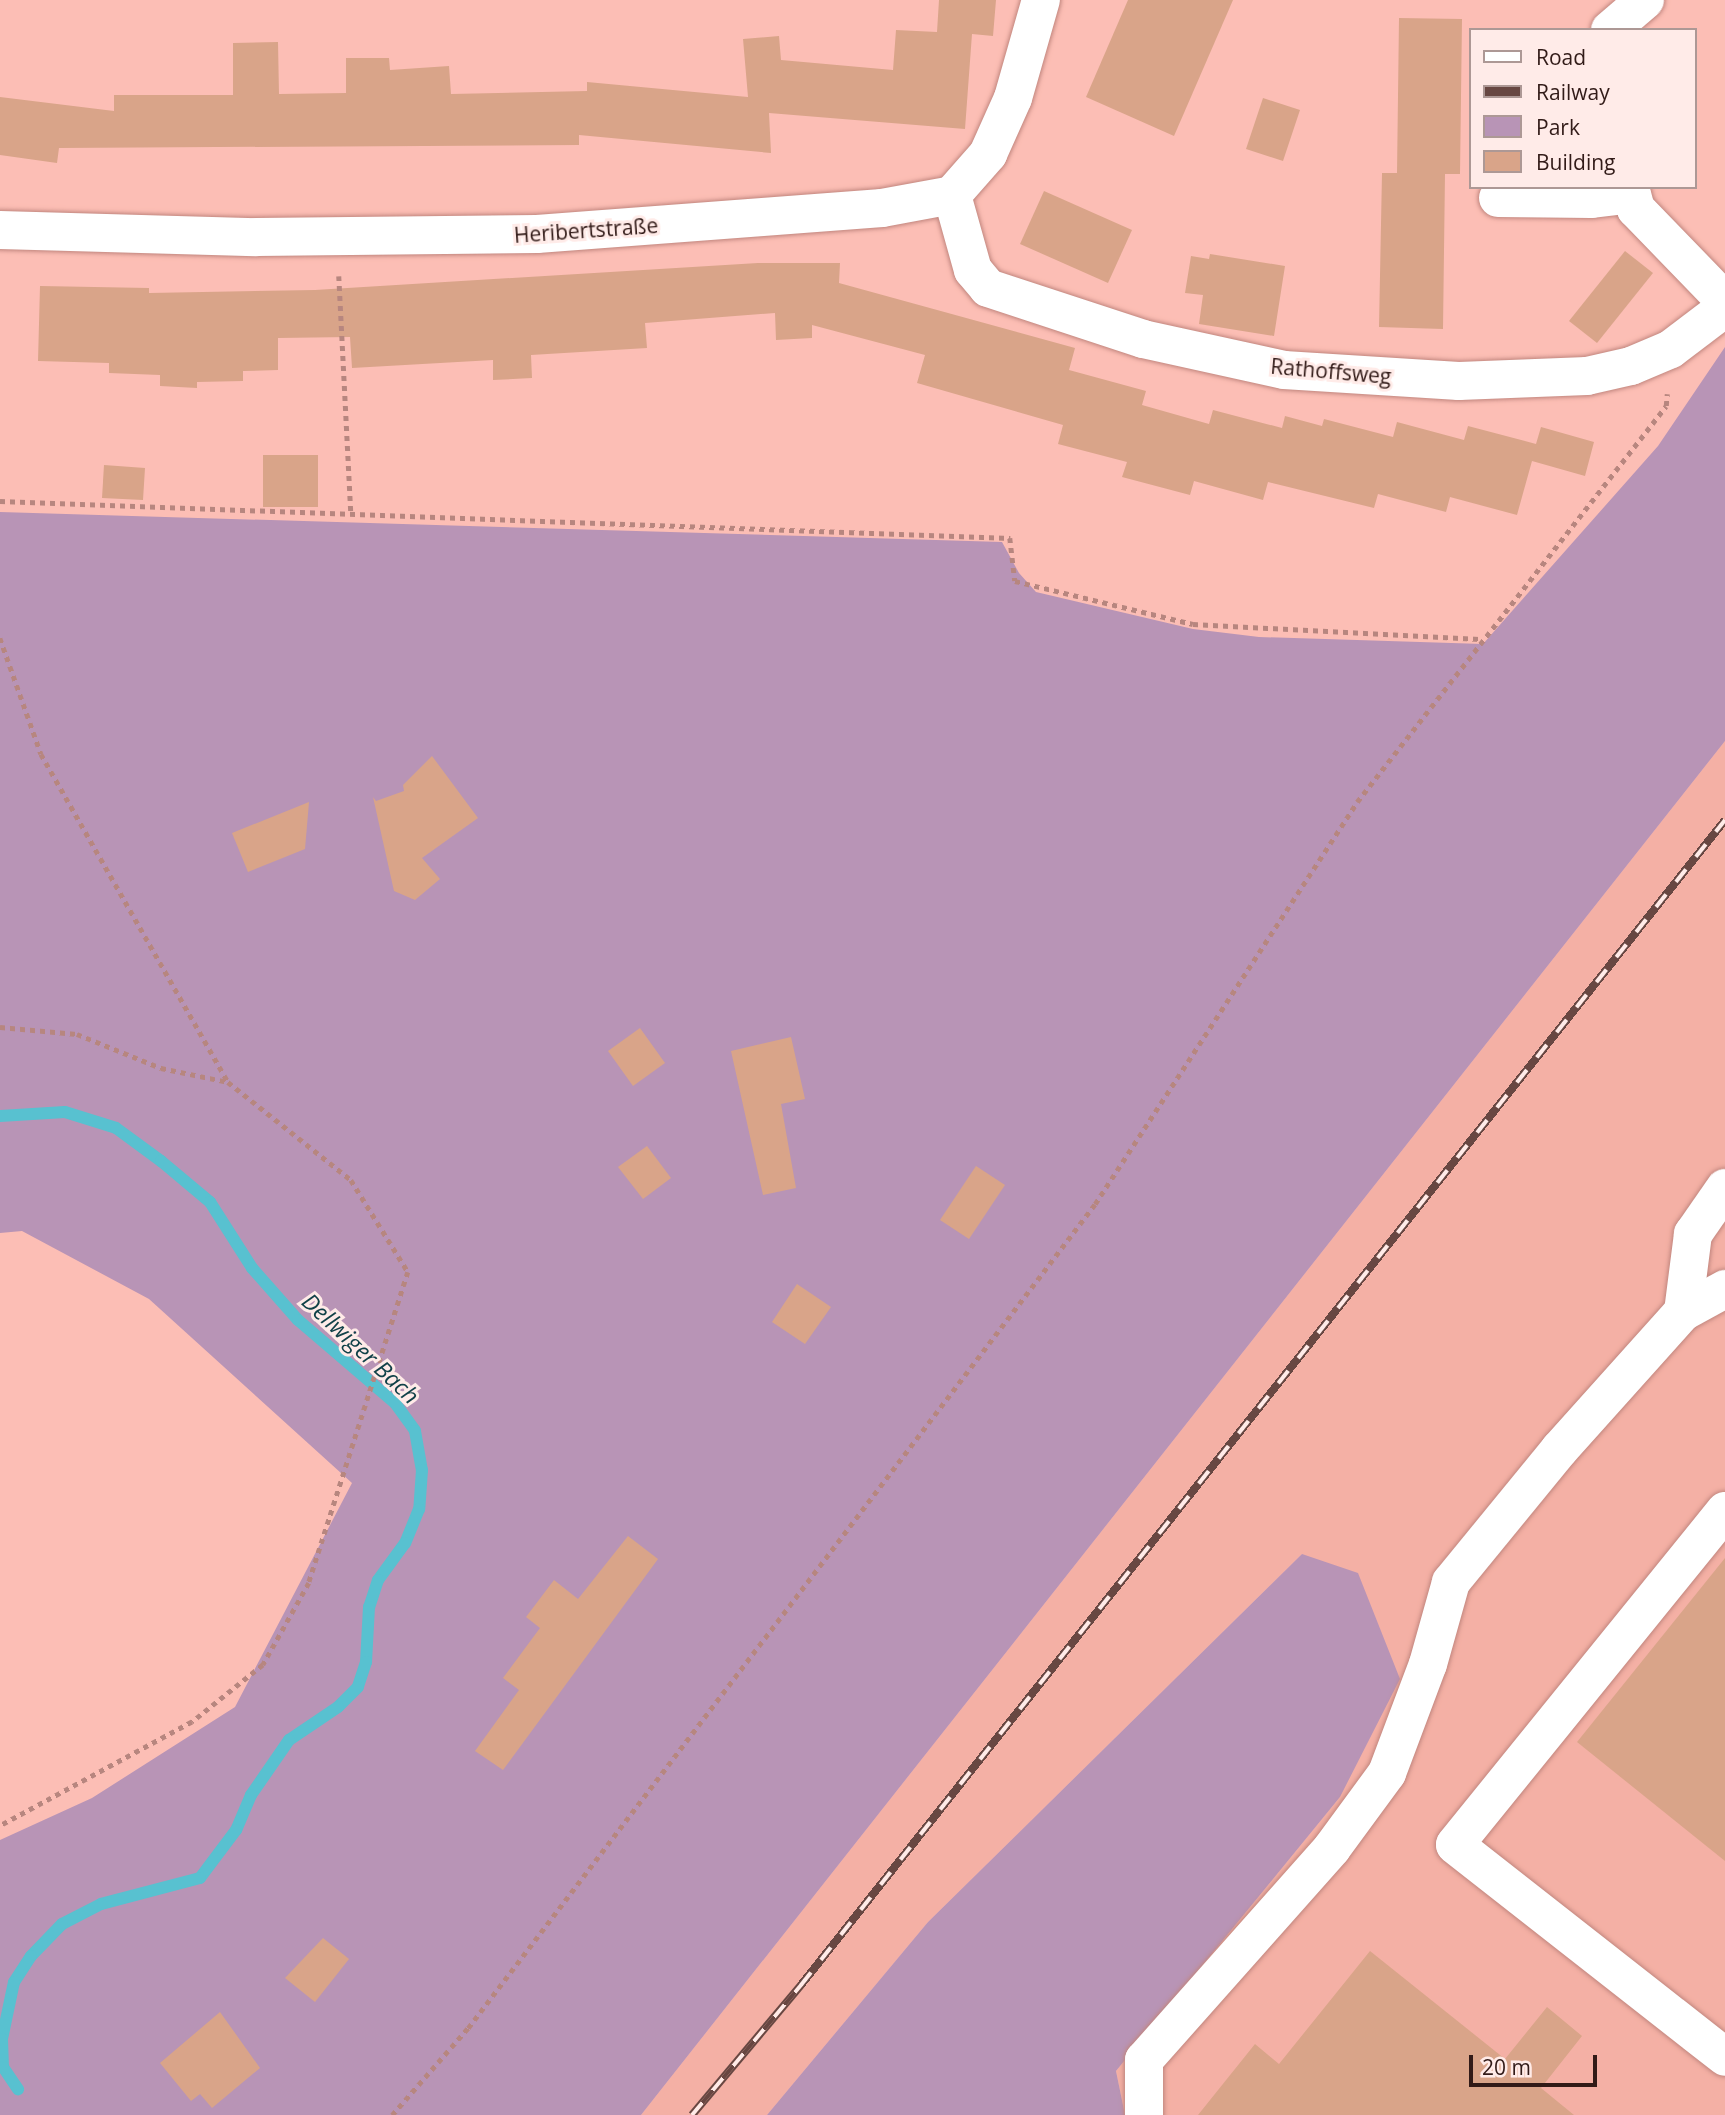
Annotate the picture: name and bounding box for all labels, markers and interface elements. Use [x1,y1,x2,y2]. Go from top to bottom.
legend [1470,28,1697,189]
text: Road [1536,43,1586,71]
text: Railway [1536,78,1610,106]
text: Park [1536,113,1580,141]
text: Building [1536,148,1615,176]
street label: Heribertstraße [513,212,659,248]
street label: Rathoffsweg [1270,353,1392,389]
water label: Dellwiger Bach [297,1287,425,1409]
scale bar [1473,2042,1601,2086]
text: 20 m [1482,2053,1531,2081]

